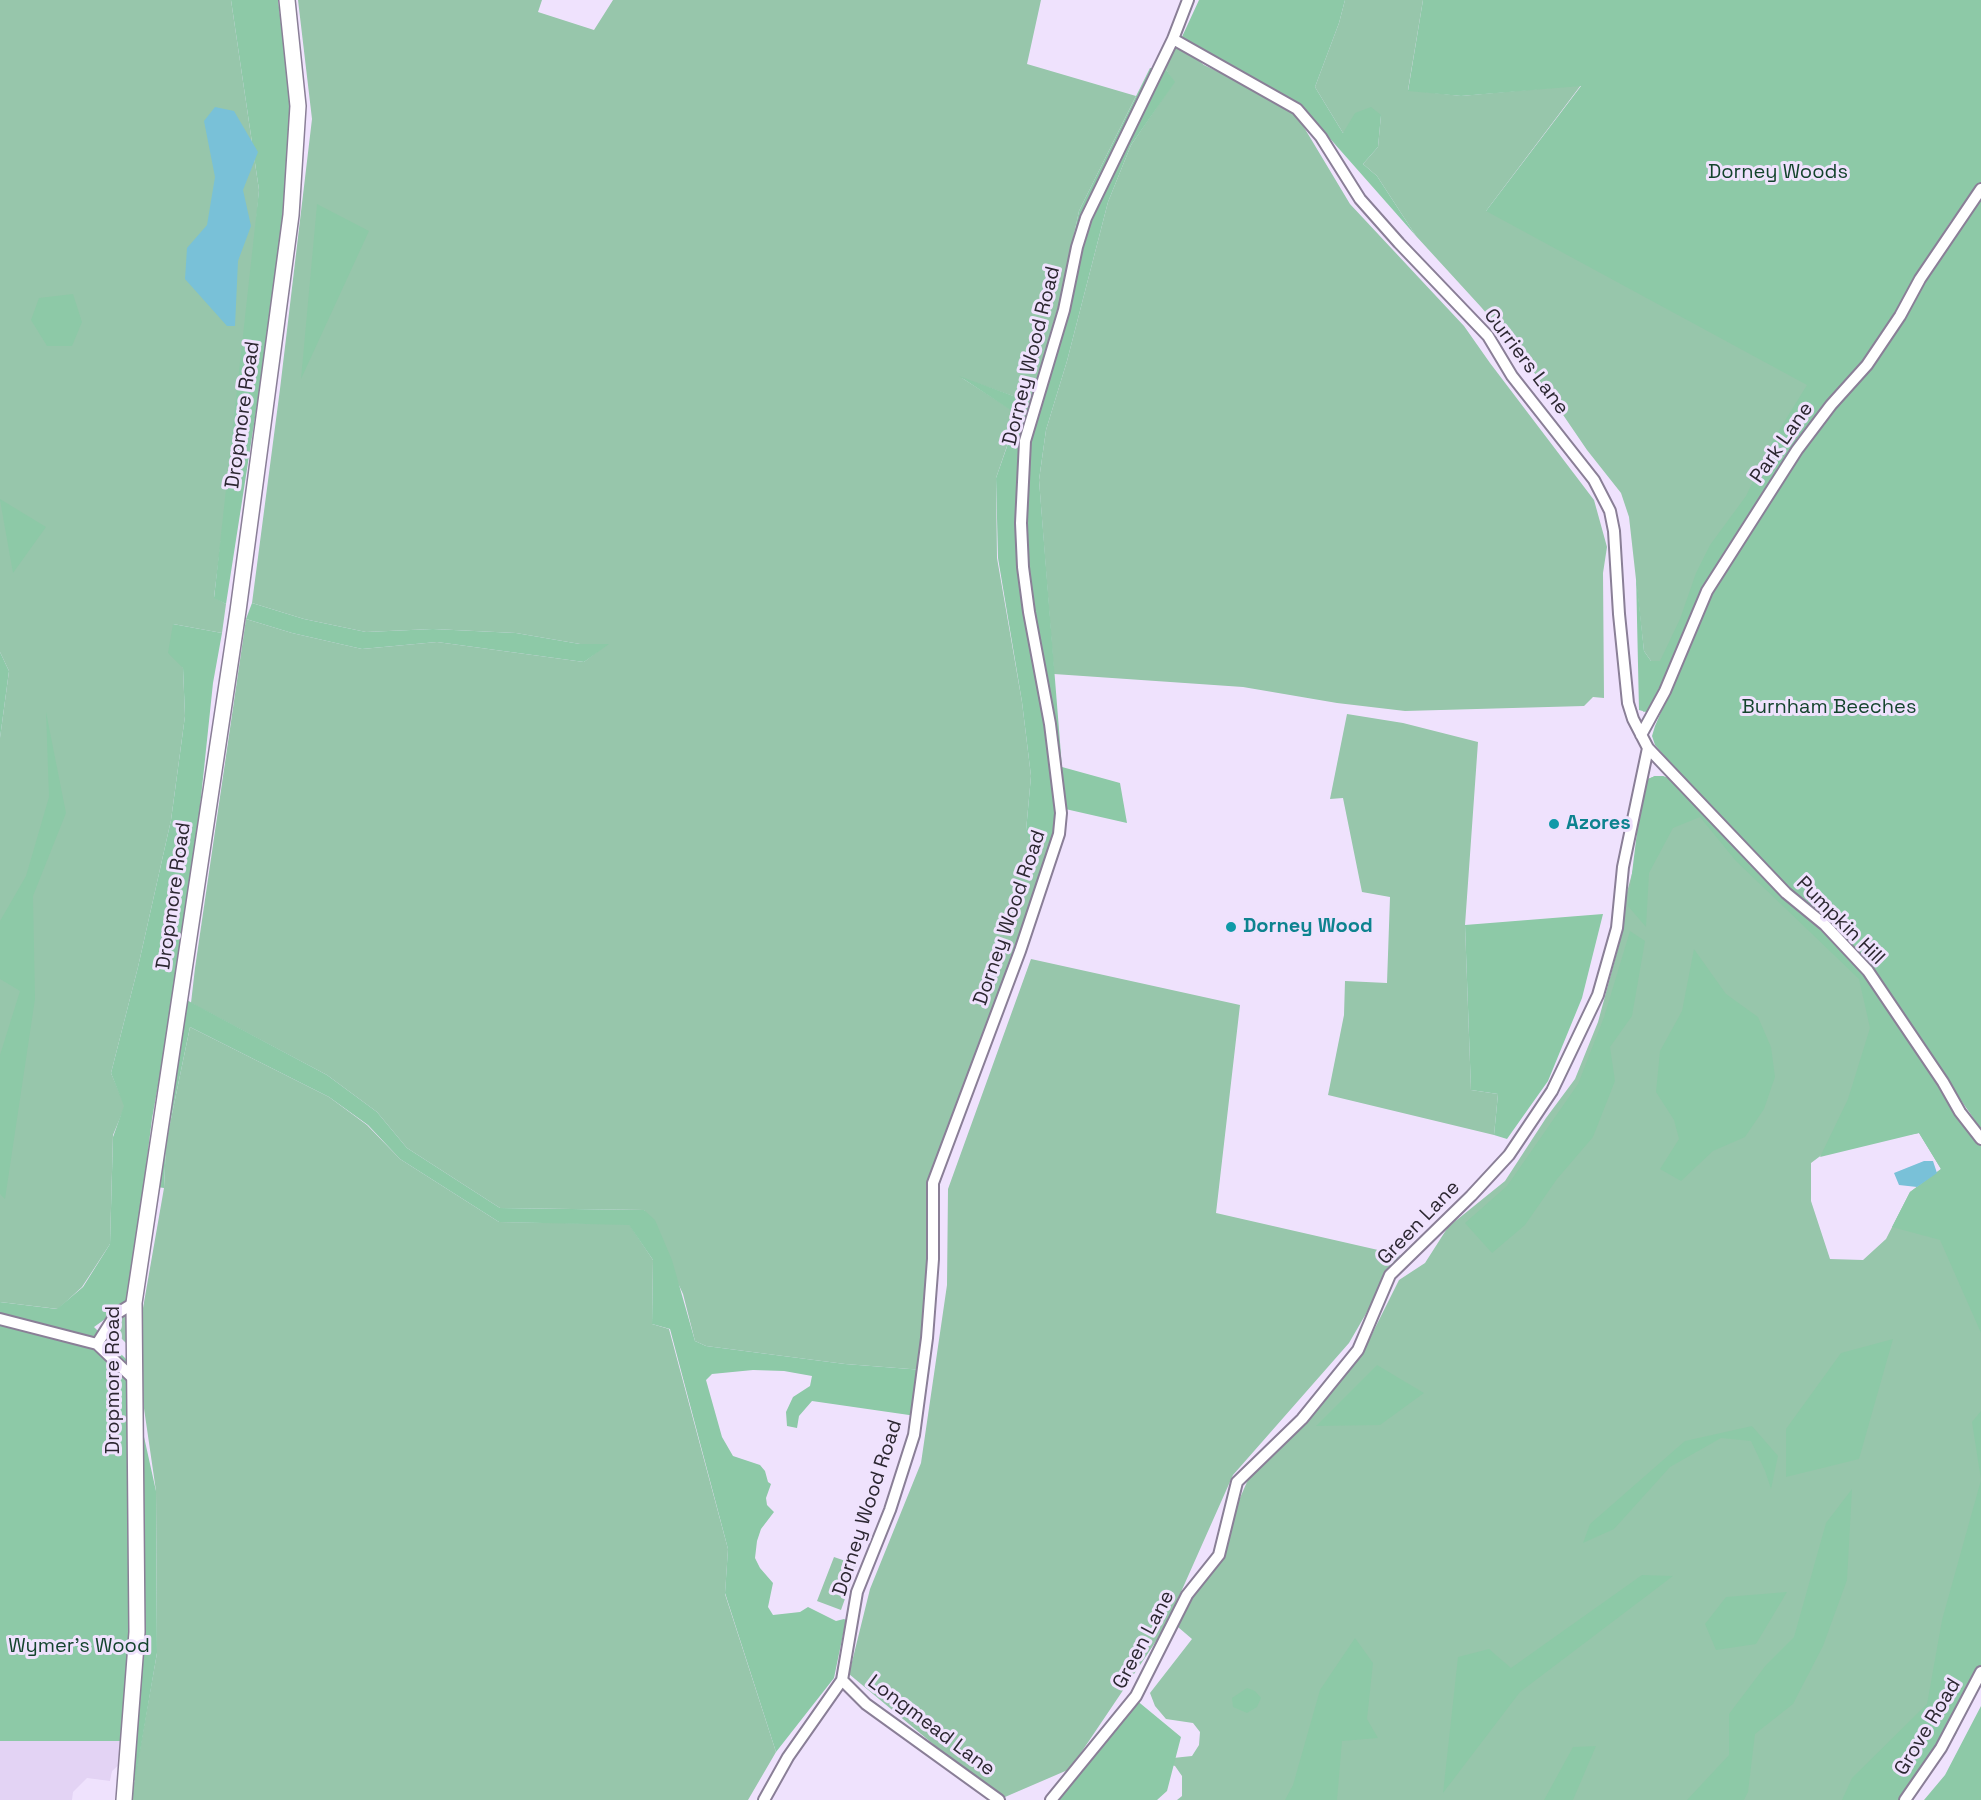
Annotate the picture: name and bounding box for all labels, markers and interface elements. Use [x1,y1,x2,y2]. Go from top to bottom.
park label: Dorney Woods [1708,161,1848,185]
street label: Dorney Wood Road [998,264,1066,448]
street label: Curriers Lane [1478,304,1574,420]
street label: Dropmore Road [221,340,265,490]
street label: Park Lane [1745,398,1819,488]
park label: Burnham Beeches [1742,696,1916,720]
place label: Azores [1566,812,1631,836]
marker: Azores [1547,817,1561,831]
street label: Dropmore Road [152,821,196,971]
street label: Dorney Wood Road [969,827,1051,1009]
street label: Pumpkin Hill [1791,872,1889,970]
place label: Dorney Wood [1243,915,1373,939]
marker: Dorney Wood [1224,920,1238,934]
street label: Green Lane [1373,1176,1465,1270]
street label: Dropmore Road [102,1306,126,1454]
street label: Dorney Wood Road [828,1417,908,1599]
street label: Green Lane [1108,1587,1180,1693]
park label: Wymer's Wood [8,1635,150,1659]
street label: Longmead Lane [863,1670,999,1782]
street label: Grove Road [1890,1674,1966,1780]

